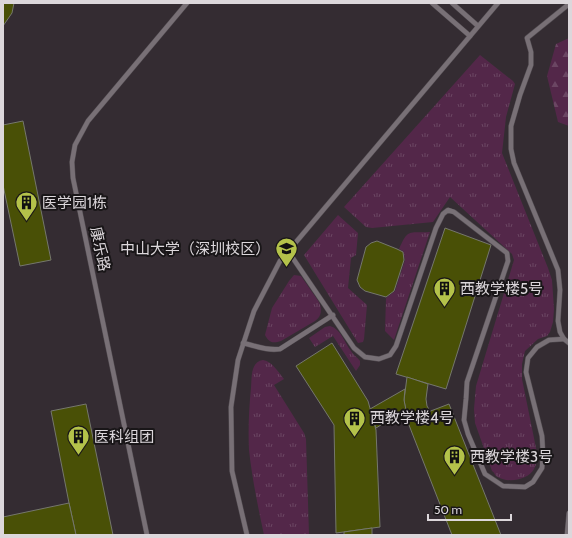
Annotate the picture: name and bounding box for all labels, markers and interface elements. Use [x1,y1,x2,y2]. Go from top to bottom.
building icon: 医学园1栋 [14,190,40,223]
place label: 医学园1栋 [42,194,107,212]
street label: 康乐路 [87,225,113,273]
school or university icon: 中山大学（深圳校区） [273,236,299,269]
place label: 中山大学（深圳校区） [120,240,270,258]
building icon: 西教学楼5号 [431,276,457,309]
place label: 西教学楼5号 [460,280,543,298]
building icon: 西教学楼4号 [342,405,368,438]
place label: 西教学楼4号 [370,409,454,427]
building icon: 医科组团 [66,424,92,457]
place label: 医科组团 [94,428,154,446]
building icon: 西教学楼3号 [441,444,467,477]
place label: 西教学楼3号 [470,448,553,466]
scale bar [428,496,511,522]
text: 50 m [434,502,462,517]

